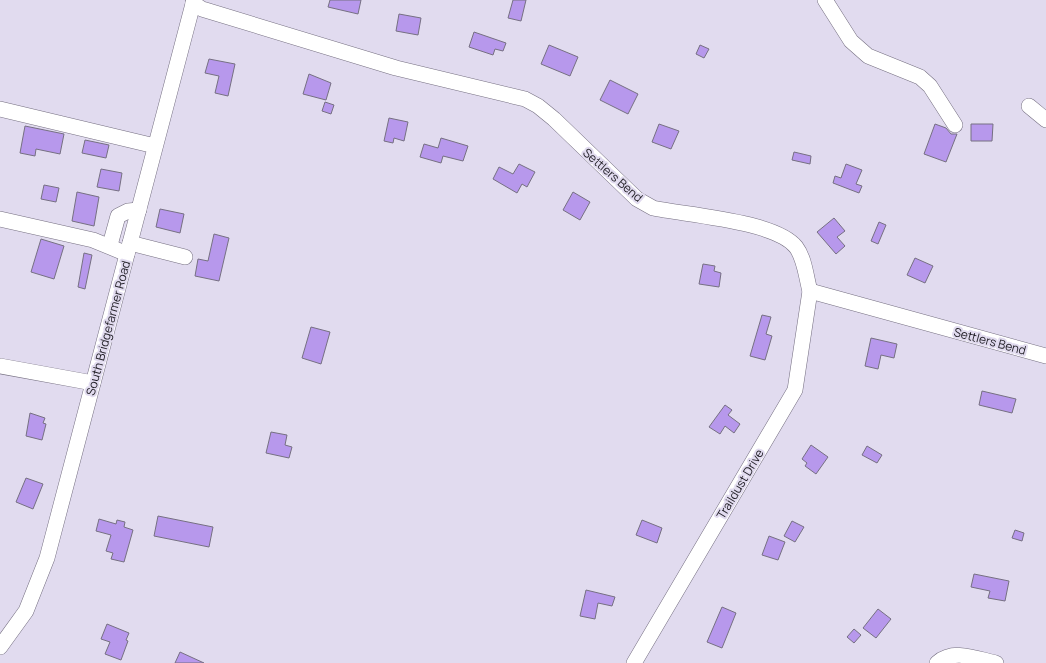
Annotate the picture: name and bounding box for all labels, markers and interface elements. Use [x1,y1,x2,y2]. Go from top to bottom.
street label: Settlers Bend [579,144,647,206]
street label: South Bridgefarmer Road [82,259,134,397]
street label: Settlers Bend [952,323,1028,359]
street label: Traildust Drive [712,446,768,522]

